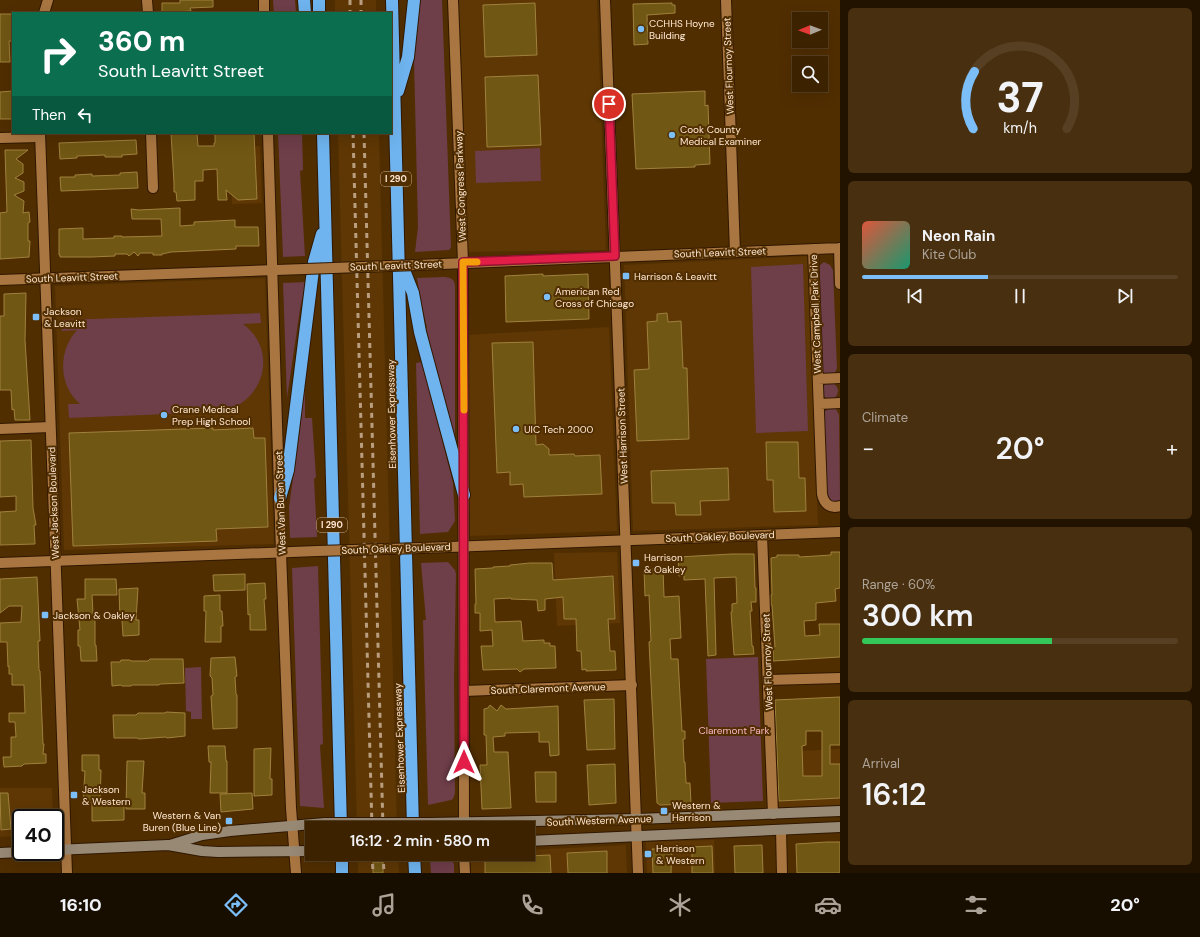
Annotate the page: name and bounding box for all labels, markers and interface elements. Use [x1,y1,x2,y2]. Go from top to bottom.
north arrow [792,12,828,48]
map controls [792,12,828,92]
place label: CCHHS Hoyne Building [649,17,715,42]
street label: West Flournoy Street [720,17,737,115]
text: 360 m [98,23,185,60]
marker: CCHHS Hoyne Building [636,24,646,34]
icon: right [32,28,84,80]
button: search [792,56,828,92]
text: South Leavitt Street [98,59,264,83]
text: 37 [996,70,1044,124]
pin [592,87,626,121]
icon: arrive [598,93,620,115]
icon: left [74,104,96,126]
text: Then [32,105,66,125]
text: km/h [1003,118,1037,136]
place label: Cook County Medical Examiner [680,123,762,148]
street label: West Congress Parkway [452,130,469,241]
marker: Cook County Medical Examiner [667,130,677,140]
road number: I 290 [381,172,411,186]
text: Neon Rain [922,226,995,246]
street label: South Leavitt Street [674,244,766,261]
text: Kite Club [922,246,976,263]
street label: West Campbell Park Drive [807,254,824,374]
street label: South Leavitt Street [350,257,442,274]
street label: South Leavitt Street [26,269,118,286]
place label: Harrison & Leavitt [634,270,717,283]
marker: Harrison & Leavitt [621,271,631,281]
place label: American Red Cross of Chicago [555,285,634,310]
icon: previous [904,285,926,307]
icon: pause [1009,285,1031,307]
icon: next [1114,285,1136,307]
marker: American Red Cross of Chicago [542,292,552,302]
place label: Jackson & Leavitt [44,305,86,330]
marker: Jackson & Leavitt [31,312,41,322]
street label: Eisenhower Expressway [384,359,399,469]
street label: West Harrison Street [614,388,631,484]
place label: Crane Medical Prep High School [172,403,250,428]
text: Climate [862,409,908,426]
marker: Crane Medical Prep High School [159,410,169,420]
place label: UIC Tech 2000 [524,423,594,436]
marker: UIC Tech 2000 [511,424,521,434]
text: 20° [996,429,1044,468]
text: − [862,434,874,463]
text: + [1166,434,1178,463]
street label: West Jackson Boulevard [45,447,62,559]
street label: West Van Buren Street [272,451,289,555]
road number: I 290 [317,518,347,532]
street label: South Oakley Boulevard [665,528,775,545]
street label: South Oakley Boulevard [341,540,451,557]
place label: Harrison & Oakley [644,551,686,576]
marker: Harrison & Oakley [631,558,641,568]
text: Range · 60% [862,576,935,593]
text: 300 km [862,596,974,635]
place label: Jackson & Oakley [53,609,135,622]
marker: Jackson & Oakley [40,610,50,620]
street label: West Flournoy Street [759,613,776,711]
street label: South Claremont Avenue [490,680,606,697]
street label: Eisenhower Expressway [391,683,408,793]
park label: Claremont Park [699,724,769,737]
position arrow [443,741,485,783]
text: Arrival [862,755,900,772]
text: 16:12 [862,775,926,814]
place label: Jackson & Western [82,783,131,808]
marker: Jackson & Western [69,790,79,800]
place label: Western & Harrison [672,799,721,824]
marker: Western & Harrison [659,806,669,816]
speed limit sign: 40 [12,809,64,861]
place label: Western & Van Buren (Blue Line) [143,809,221,834]
street label: South Western Avenue [546,812,652,829]
marker: Western & Van Buren (Blue Line) [224,816,234,826]
text: 16:12 · 2 min · 580 m [350,831,490,851]
place label: Harrison & Western [656,842,705,867]
marker: Harrison & Western [643,849,653,859]
icon: directions [222,891,250,919]
icon: music [370,891,398,919]
icon: phone [518,891,546,919]
icon: climate [666,891,694,919]
icon: car [814,891,842,919]
icon: filters [962,891,990,919]
text: 16:10 [60,893,102,917]
text: 20° [1110,893,1140,917]

